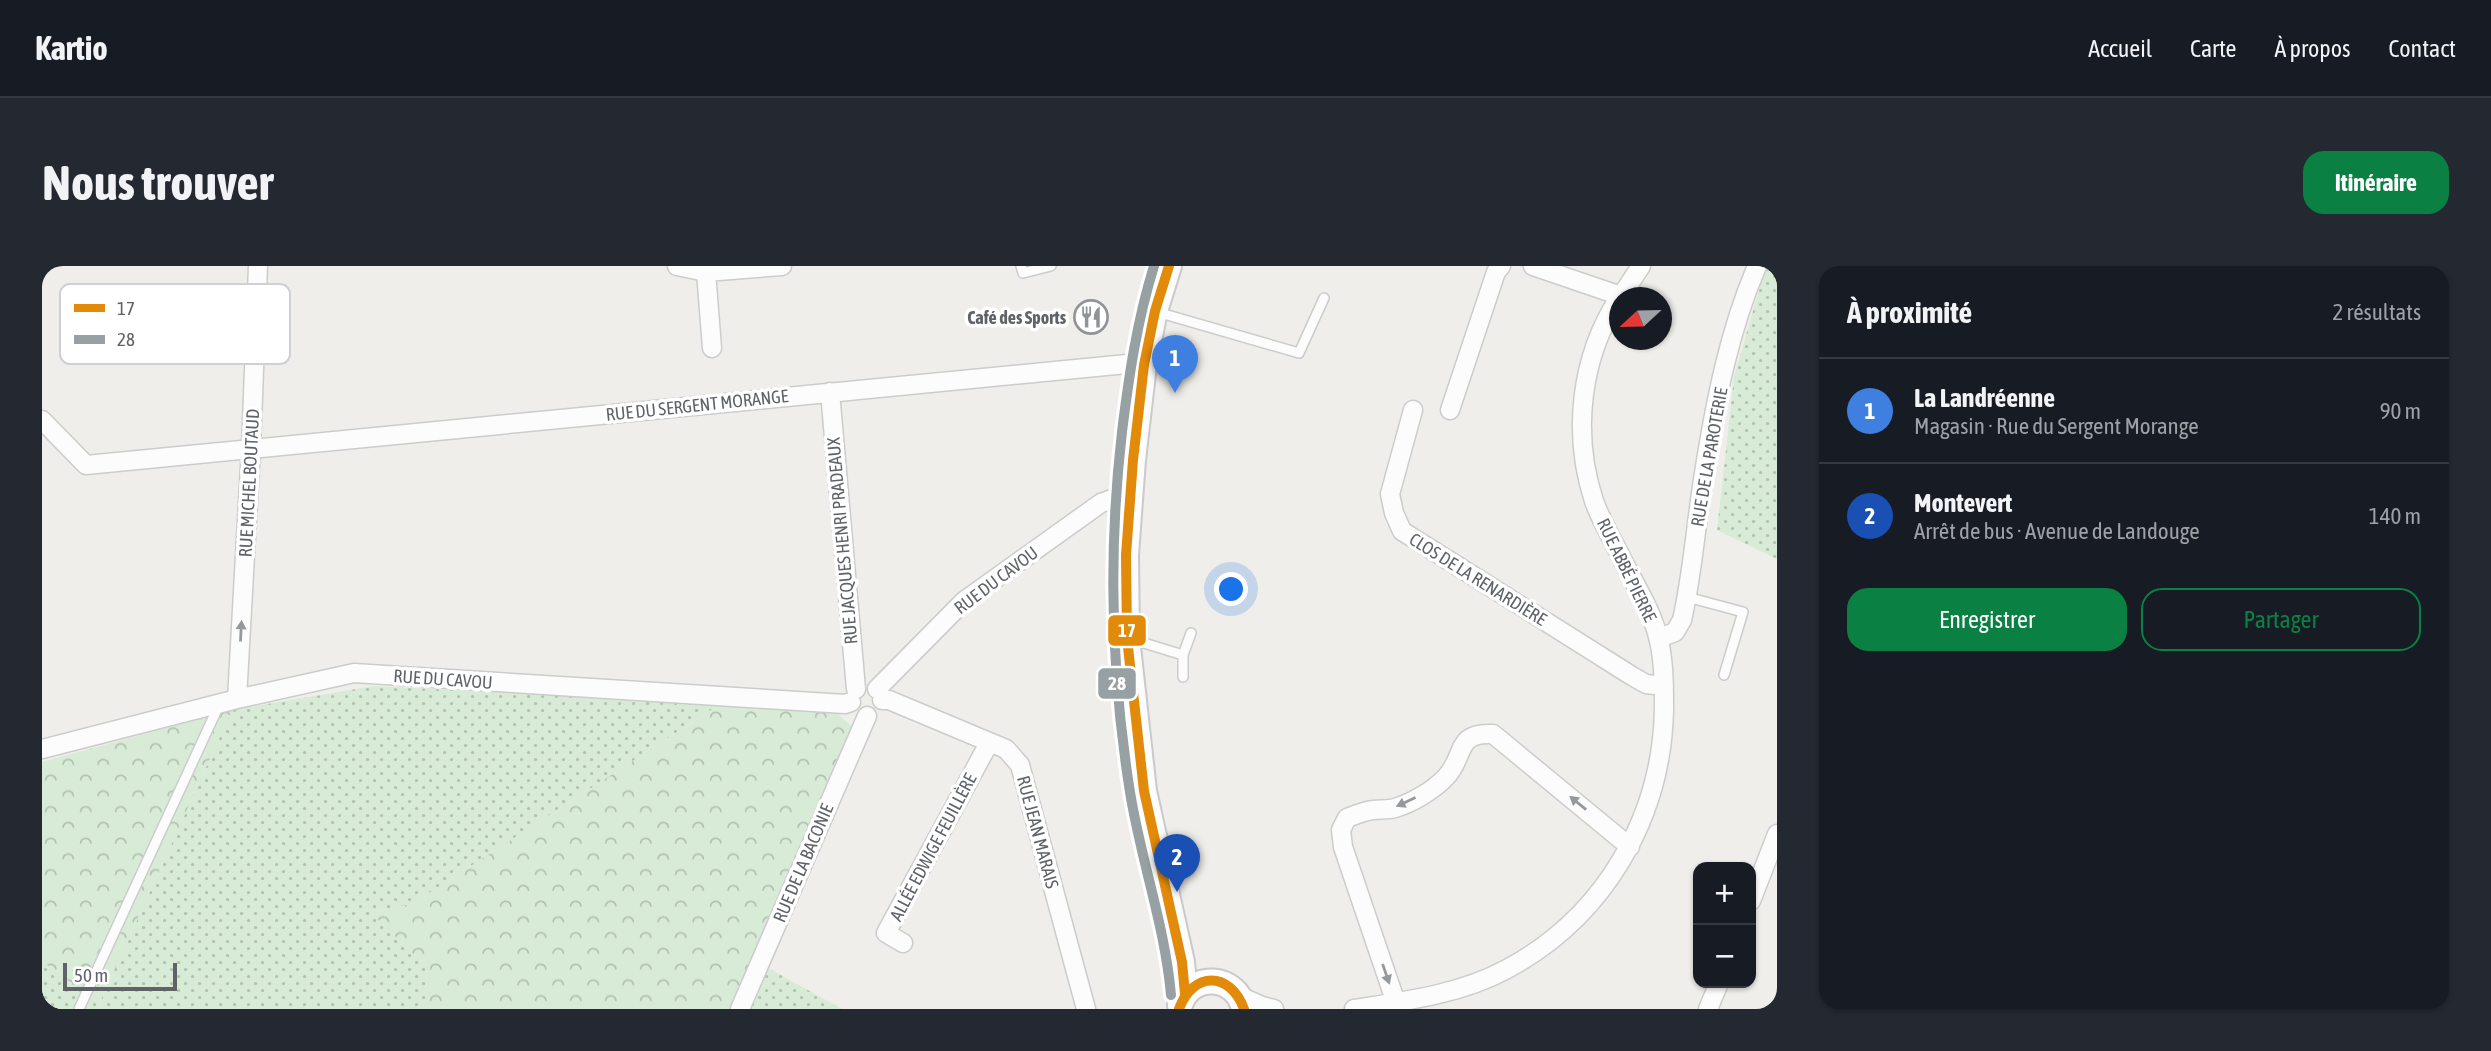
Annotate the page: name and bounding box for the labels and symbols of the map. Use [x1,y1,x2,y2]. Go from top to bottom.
legend [60,284,290,364]
north arrow [1609,287,1672,350]
text: 17 [117,297,135,319]
restaurant icon: Café des Sports [1072,298,1110,336]
place label: Café des Sports [967,307,1067,328]
text: 28 [117,328,135,350]
pin: 1 [1152,335,1198,393]
street label: RUE DU SERGENT MORANGE [605,385,790,425]
street label: RUE DE LA PAROTERIE [1686,385,1732,528]
street label: RUE MICHEL BOUTAUD [235,408,263,558]
street label: RUE JACQUES HENRI PRADEAUX [822,436,862,645]
street label: RUE ABBÉ PIERRE [1593,515,1661,625]
street label: CLOS DE LA RENARDIÈRE [1406,528,1551,630]
street label: RUE DU CAVOU [950,542,1042,618]
your location [1214,572,1248,606]
line badge: 17 [1107,614,1147,647]
text: 17 [1118,619,1136,641]
one-way arrow [235,620,246,642]
street label: RUE DU CAVOU [393,665,493,693]
line badge: 28 [1097,667,1137,700]
text: 28 [1108,672,1126,694]
street label: ALLÉE EDWIGE FEUILLÈRE [885,769,981,924]
street label: RUE JEAN MARAIS [1013,773,1063,891]
one-way arrow [1396,796,1416,808]
one-way arrow [1569,796,1586,811]
street label: RUE DE LA BACONIE [769,800,838,925]
pin: 2 [1154,834,1200,892]
scale bar [63,960,177,992]
one-way arrow [1381,964,1392,985]

